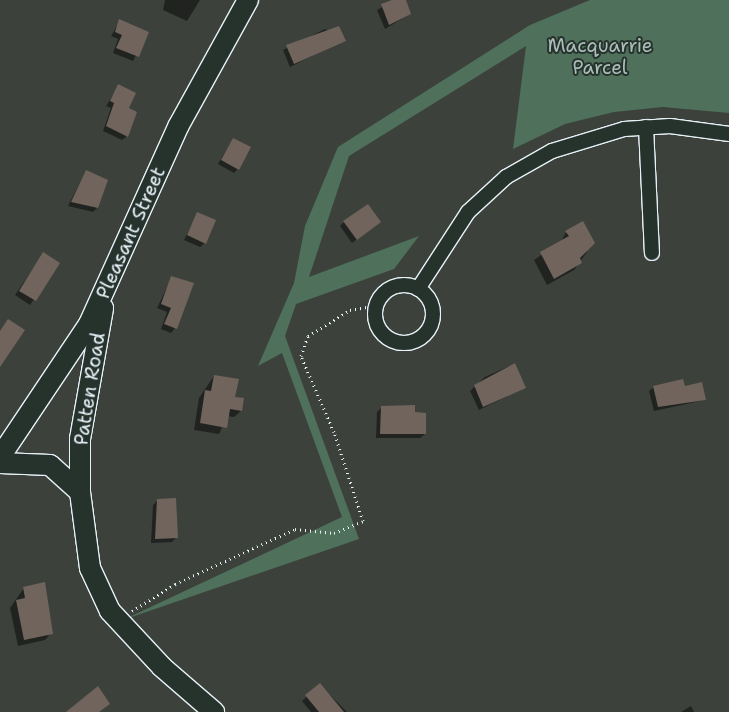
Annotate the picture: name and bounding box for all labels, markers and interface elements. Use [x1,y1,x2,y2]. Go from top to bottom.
park label: Macquarrie Parcel [547,35,653,79]
street label: Pleasant Street [92,163,170,303]
street label: Patten Road [70,331,110,447]

